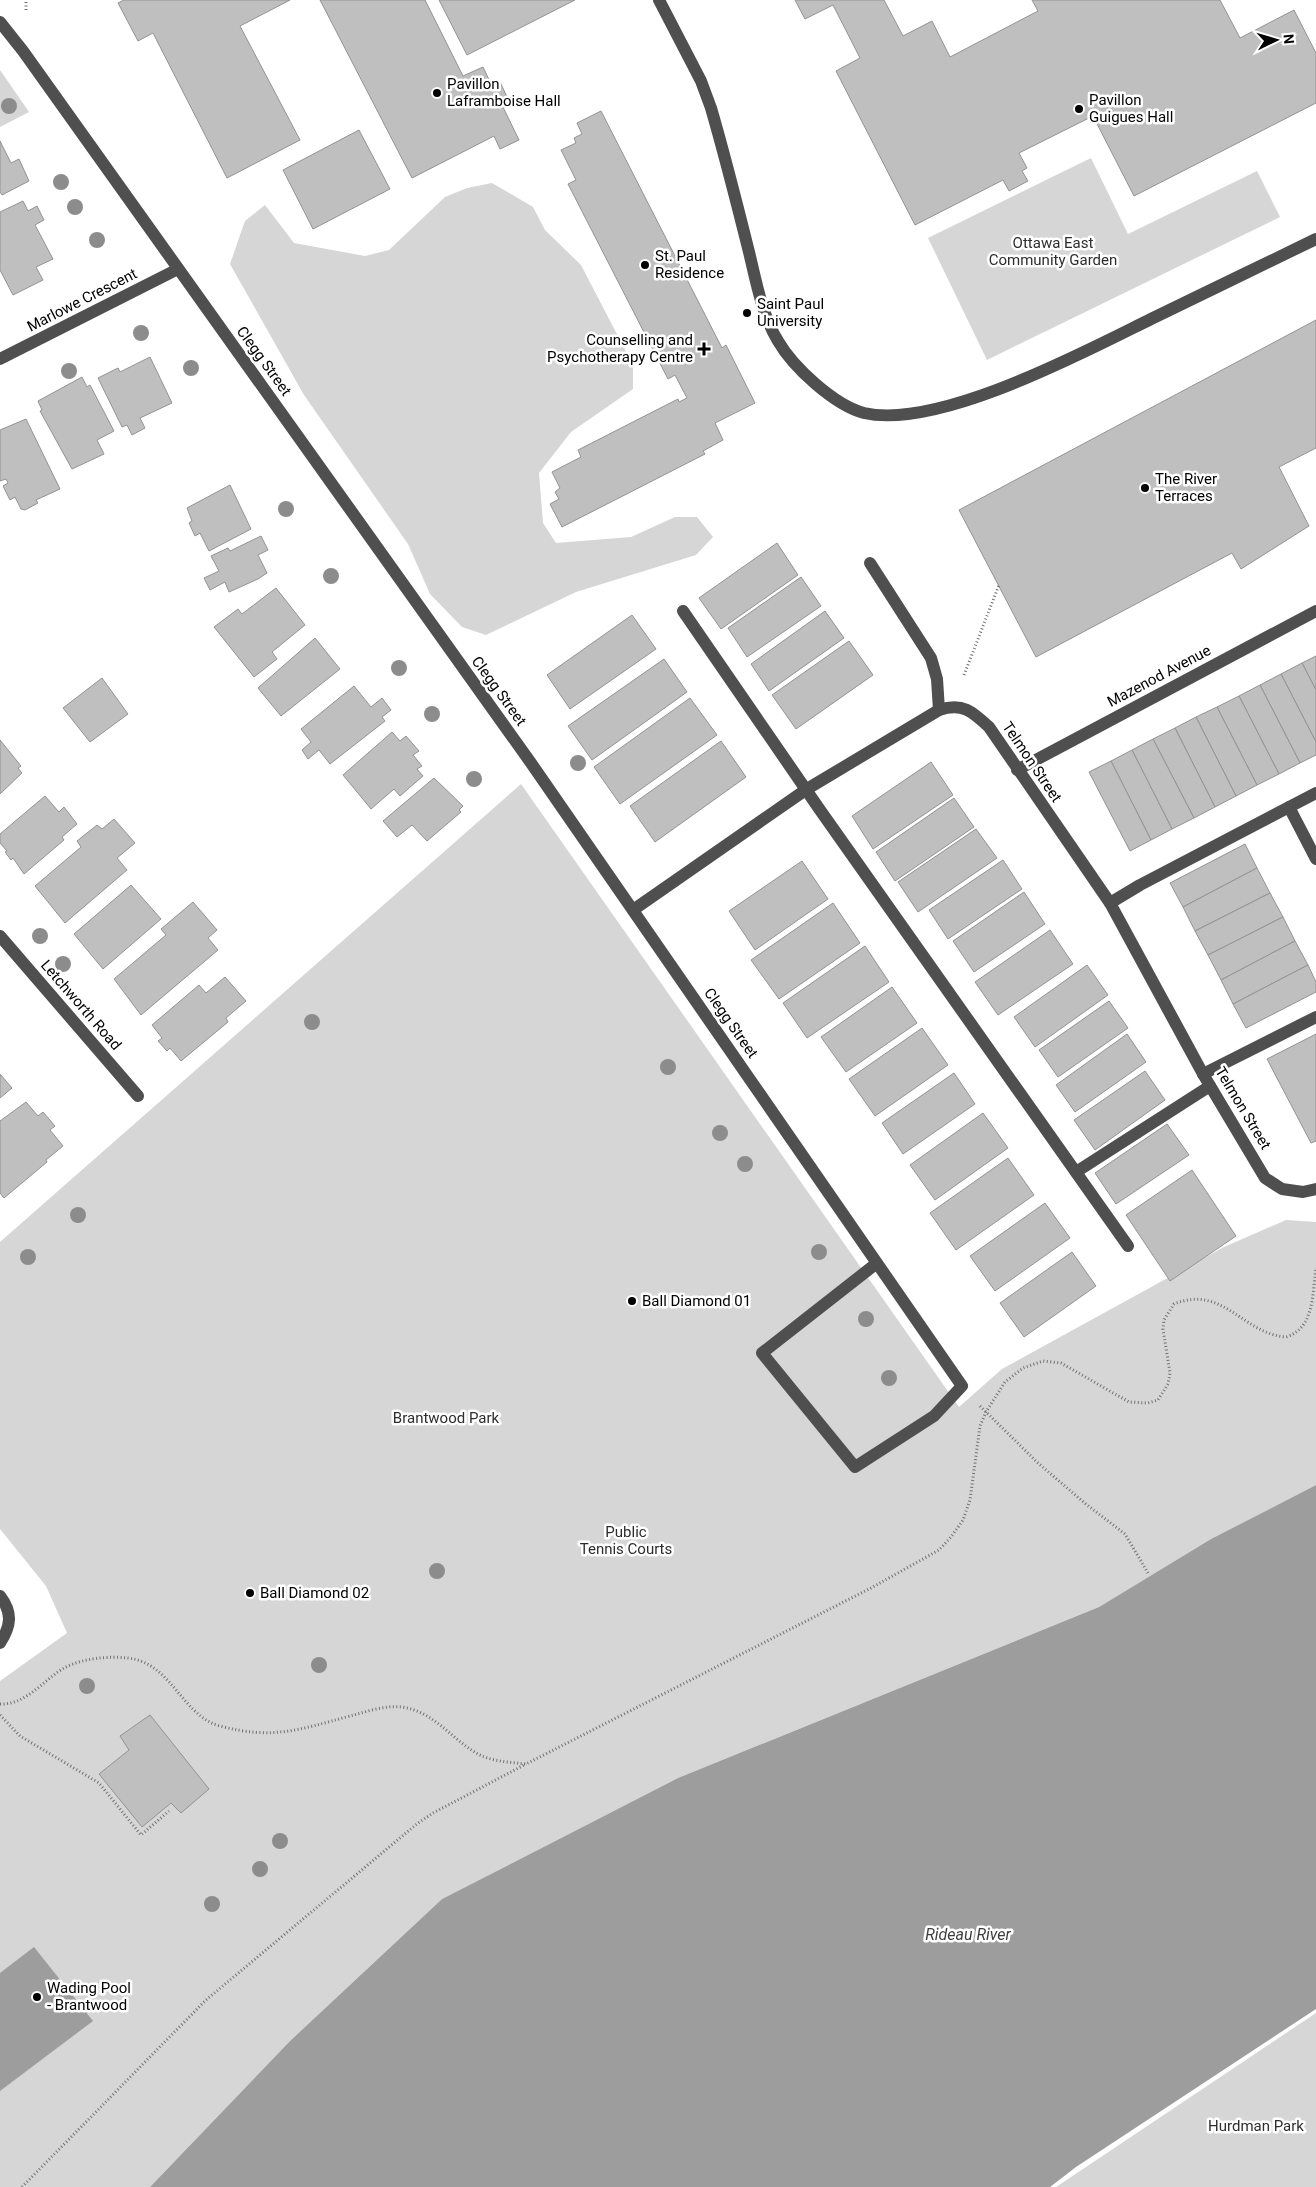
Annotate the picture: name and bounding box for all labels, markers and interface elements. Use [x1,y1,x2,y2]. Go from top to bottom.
north arrow [1251,15,1301,65]
text: N [1281,33,1297,44]
place label: Pavillon Laframboise Hall [447,75,561,110]
marker: Pavillon Laframboise Hall [431,87,443,99]
place label: Pavillon Guigues Hall [1089,91,1173,126]
marker: Pavillon Guigues Hall [1073,103,1085,115]
park label: Ottawa East Community Garden [989,234,1117,269]
place label: St. Paul Residence [655,247,724,282]
marker: St. Paul Residence [639,259,651,271]
street label: Marlowe Crescent [24,264,140,335]
place label: Saint Paul University [757,295,824,330]
marker: Saint Paul University [741,307,753,319]
street label: Clegg Street [233,323,295,399]
place label: Counselling and Psychotherapy Centre [547,331,693,366]
marker: Counselling and Psychotherapy Centre [697,342,711,356]
place label: The River Terraces [1155,470,1217,505]
marker: The River Terraces [1139,482,1151,494]
street label: Mazenod Avenue [1104,641,1214,711]
street label: Clegg Street [468,653,530,729]
street label: Telmon Street [999,718,1066,806]
street label: Letchworth Road [37,956,125,1054]
street label: Clegg Street [700,984,762,1062]
street label: Telmon Street [1211,1063,1275,1153]
place label: Ball Diamond 01 [642,1292,751,1310]
marker: Ball Diamond 01 [626,1295,638,1307]
park label: Brantwood Park [393,1409,500,1427]
park label: Public Tennis Courts [580,1523,672,1558]
place label: Ball Diamond 02 [260,1584,369,1602]
marker: Ball Diamond 02 [244,1587,256,1599]
water label: Rideau River [925,1925,1011,1944]
place label: Wading Pool - Brantwood [47,1979,131,2014]
marker: Wading Pool - Brantwood [31,1991,43,2003]
park label: Hurdman Park [1208,2117,1304,2135]

